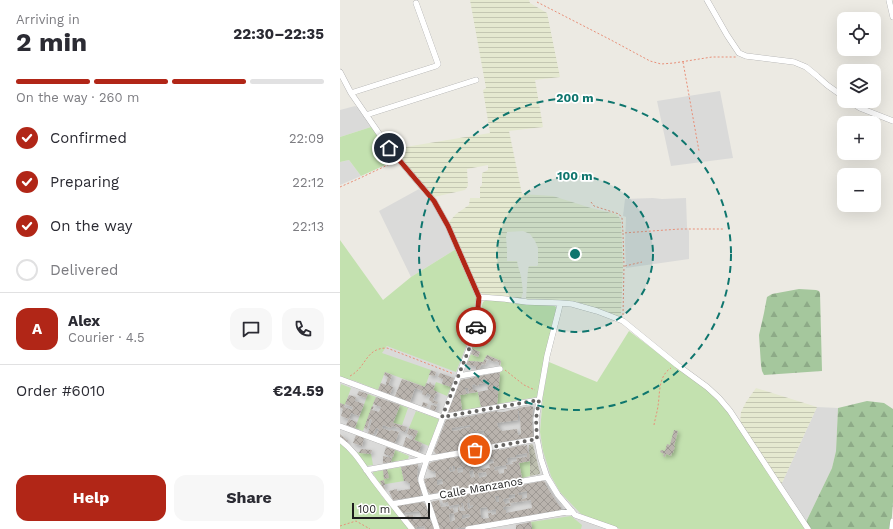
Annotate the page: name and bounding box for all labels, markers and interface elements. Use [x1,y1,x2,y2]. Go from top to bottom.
text: Arriving in [16,12,80,27]
map controls [837,12,881,212]
button: locate [837,12,881,56]
text: 22:30–22:35 [233,25,324,43]
text: 2 min [16,27,87,57]
button: layers [837,64,881,108]
text: On the way · 260 m [16,90,139,105]
text: 200 m [556,91,594,105]
button: + [837,116,881,160]
icon: check [16,127,38,149]
text: Confirmed [50,129,127,147]
text: 22:09 [289,131,324,146]
pin [372,131,406,165]
icon: home [378,137,400,159]
button: − [837,168,881,212]
text: 100 m [557,169,593,183]
icon: check [16,171,38,193]
text: Preparing [50,173,119,191]
text: 22:12 [292,175,324,190]
icon: check [16,215,38,237]
text: On the way [50,217,132,235]
text: 22:13 [292,219,324,234]
centre of rings [568,247,582,261]
text: Delivered [50,261,118,279]
courier [456,307,496,347]
button: chat [230,308,272,350]
button: phone [282,308,324,350]
text: Alex [68,312,100,330]
icon: car [465,316,487,338]
text: A [32,320,42,338]
text: Courier · 4.5 [68,330,145,345]
text: Order #6010 [16,382,105,400]
text: €24.59 [273,382,324,400]
pin [458,433,492,467]
icon: bag [464,439,486,461]
street label: Calle Manzanos [438,474,524,502]
button: Help [16,475,166,521]
button: Share [174,475,324,521]
scale bar [352,501,430,520]
text: 100 m [358,503,390,516]

